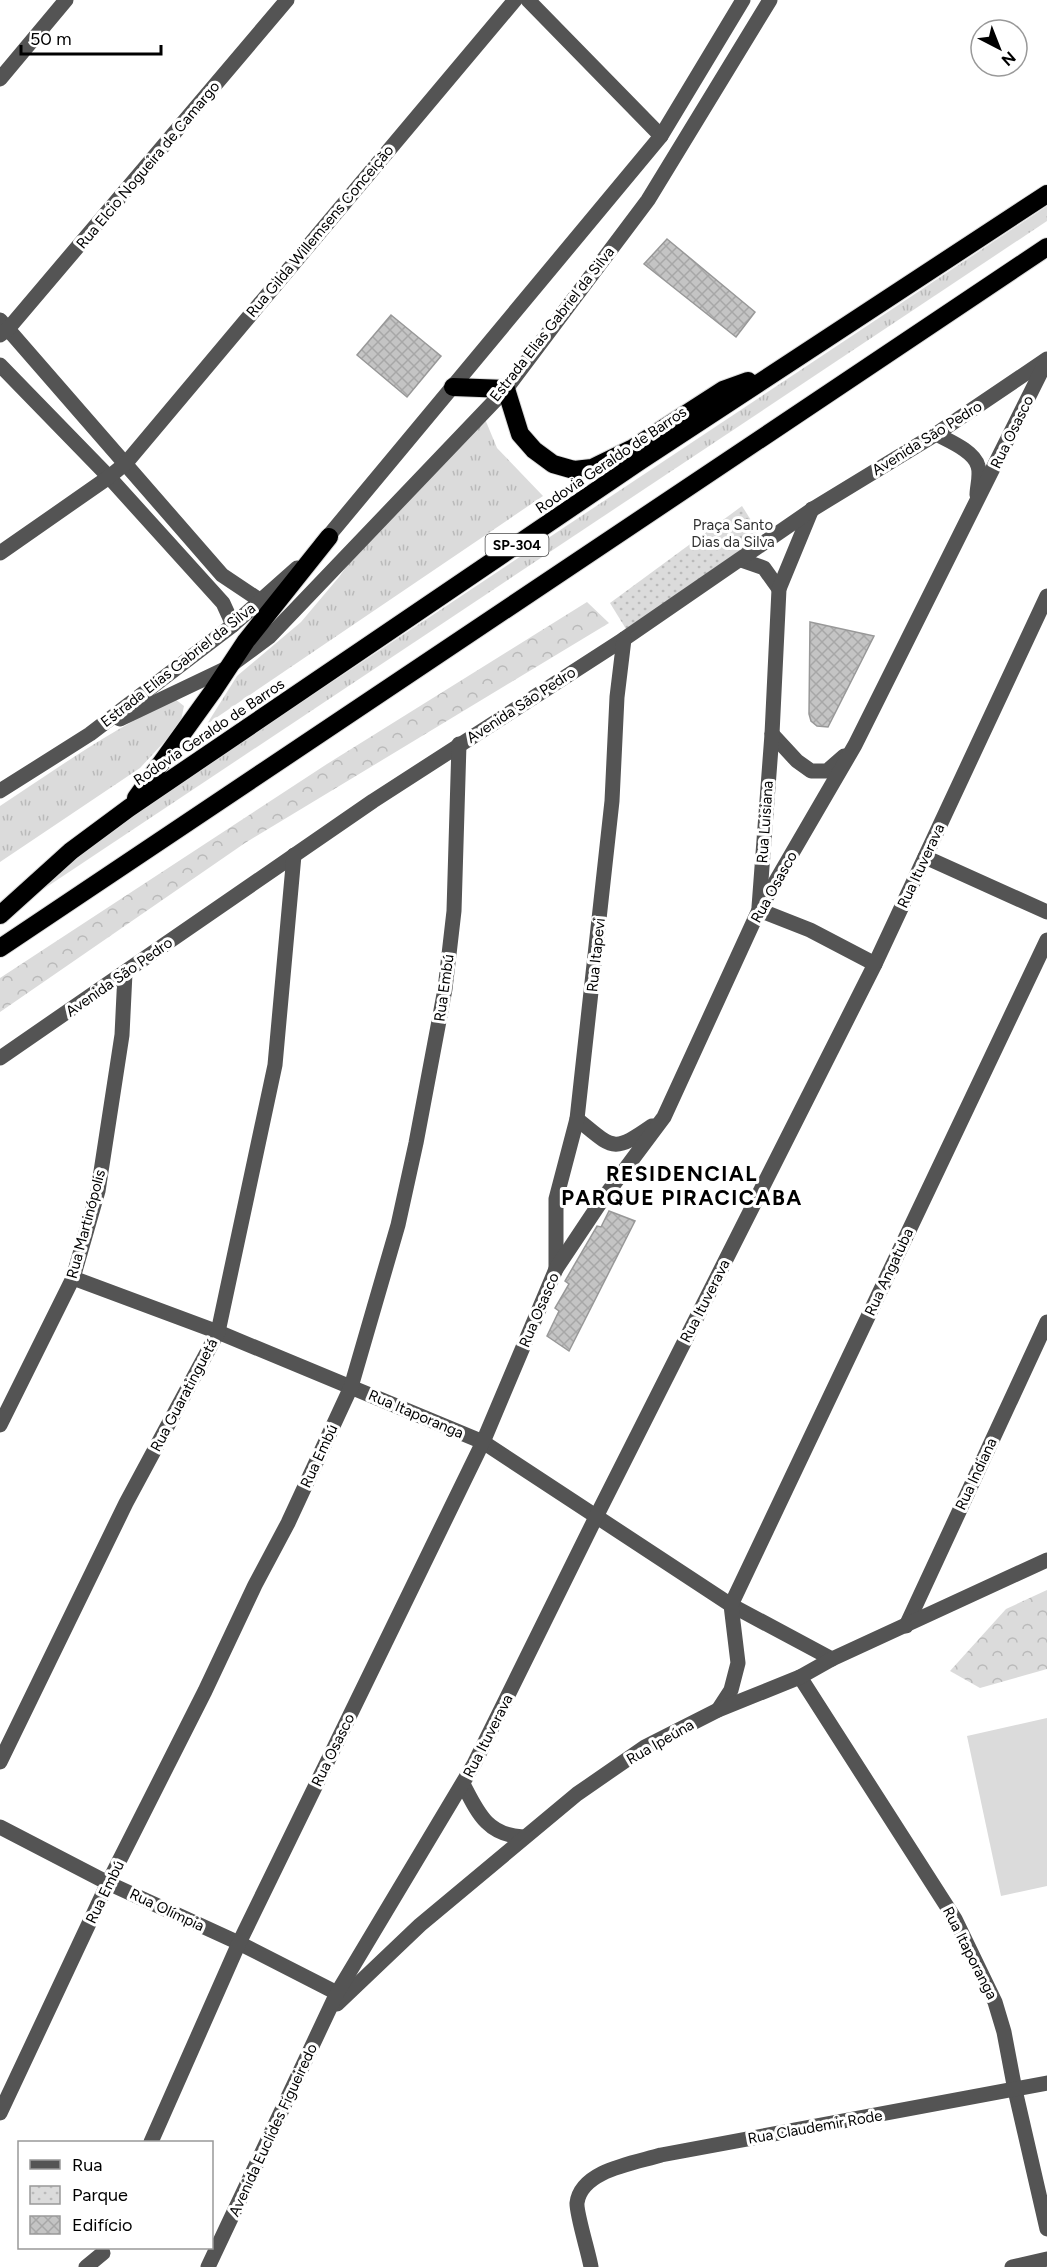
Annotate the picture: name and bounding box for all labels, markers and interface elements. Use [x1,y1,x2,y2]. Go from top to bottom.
scale bar [21,18,160,56]
north arrow [969,18,1029,78]
text: 50 m [30,28,72,50]
text: N [998,48,1020,70]
street label: Rua Elcio Nogueira de Camargo [73,77,224,252]
street label: Rua Gilda Willemsens Conceição [243,141,398,321]
street label: Estrada Elias Gabriel da Silva [486,243,618,405]
street label: Rua Osasco [987,392,1038,472]
street label: Avenida São Pedro [869,397,986,479]
street label: Rodovia Geraldo de Barros [532,403,690,517]
park label: Praça Santo Dias da Silva [691,516,775,551]
road number: SP-304 [486,534,548,556]
street label: Estrada Elias Gabriel da Silva [97,599,259,731]
street label: Avenida São Pedro [463,663,579,747]
street label: Rodovia Geraldo de Barros [130,675,288,789]
street label: Rua Luisiana [753,780,777,864]
street label: Rua Ituverava [894,821,948,911]
street label: Rua Osasco [747,848,801,926]
street label: Rua Itapevi [583,917,609,993]
street label: Avenida São Pedro [62,933,176,1021]
street label: Rua Embú [430,953,458,1023]
district label: RESIDENCIAL PARQUE PIRACICABA [561,1161,803,1210]
street label: Rua Martinópolis [63,1168,109,1280]
street label: Rua Angatuba [861,1225,917,1319]
street label: Rua Ituverava [676,1256,734,1346]
street label: Rua Osasco [515,1270,563,1350]
street label: Rua Guaratinguetá [147,1335,221,1455]
street label: Rua Itaporanga [366,1386,466,1442]
street label: Rua Embú [296,1421,342,1491]
street label: Rua Indiana [951,1435,1001,1513]
street label: Rua Ituverava [459,1691,517,1781]
street label: Rua Osasco [308,1710,359,1790]
street label: Rua Ipeúna [623,1716,697,1768]
street label: Rua Embú [82,1858,128,1926]
street label: Rua Olímpia [127,1885,207,1935]
street label: Rua Itaporanga [939,1904,1001,2002]
street label: Avenida Euclides Figueiredo [225,2040,321,2219]
street label: Rua Claudemir Rode [746,2106,884,2148]
legend [18,2141,213,2249]
text: Rua [72,2154,103,2176]
text: Parque [72,2184,128,2206]
text: Edifício [72,2214,133,2236]

